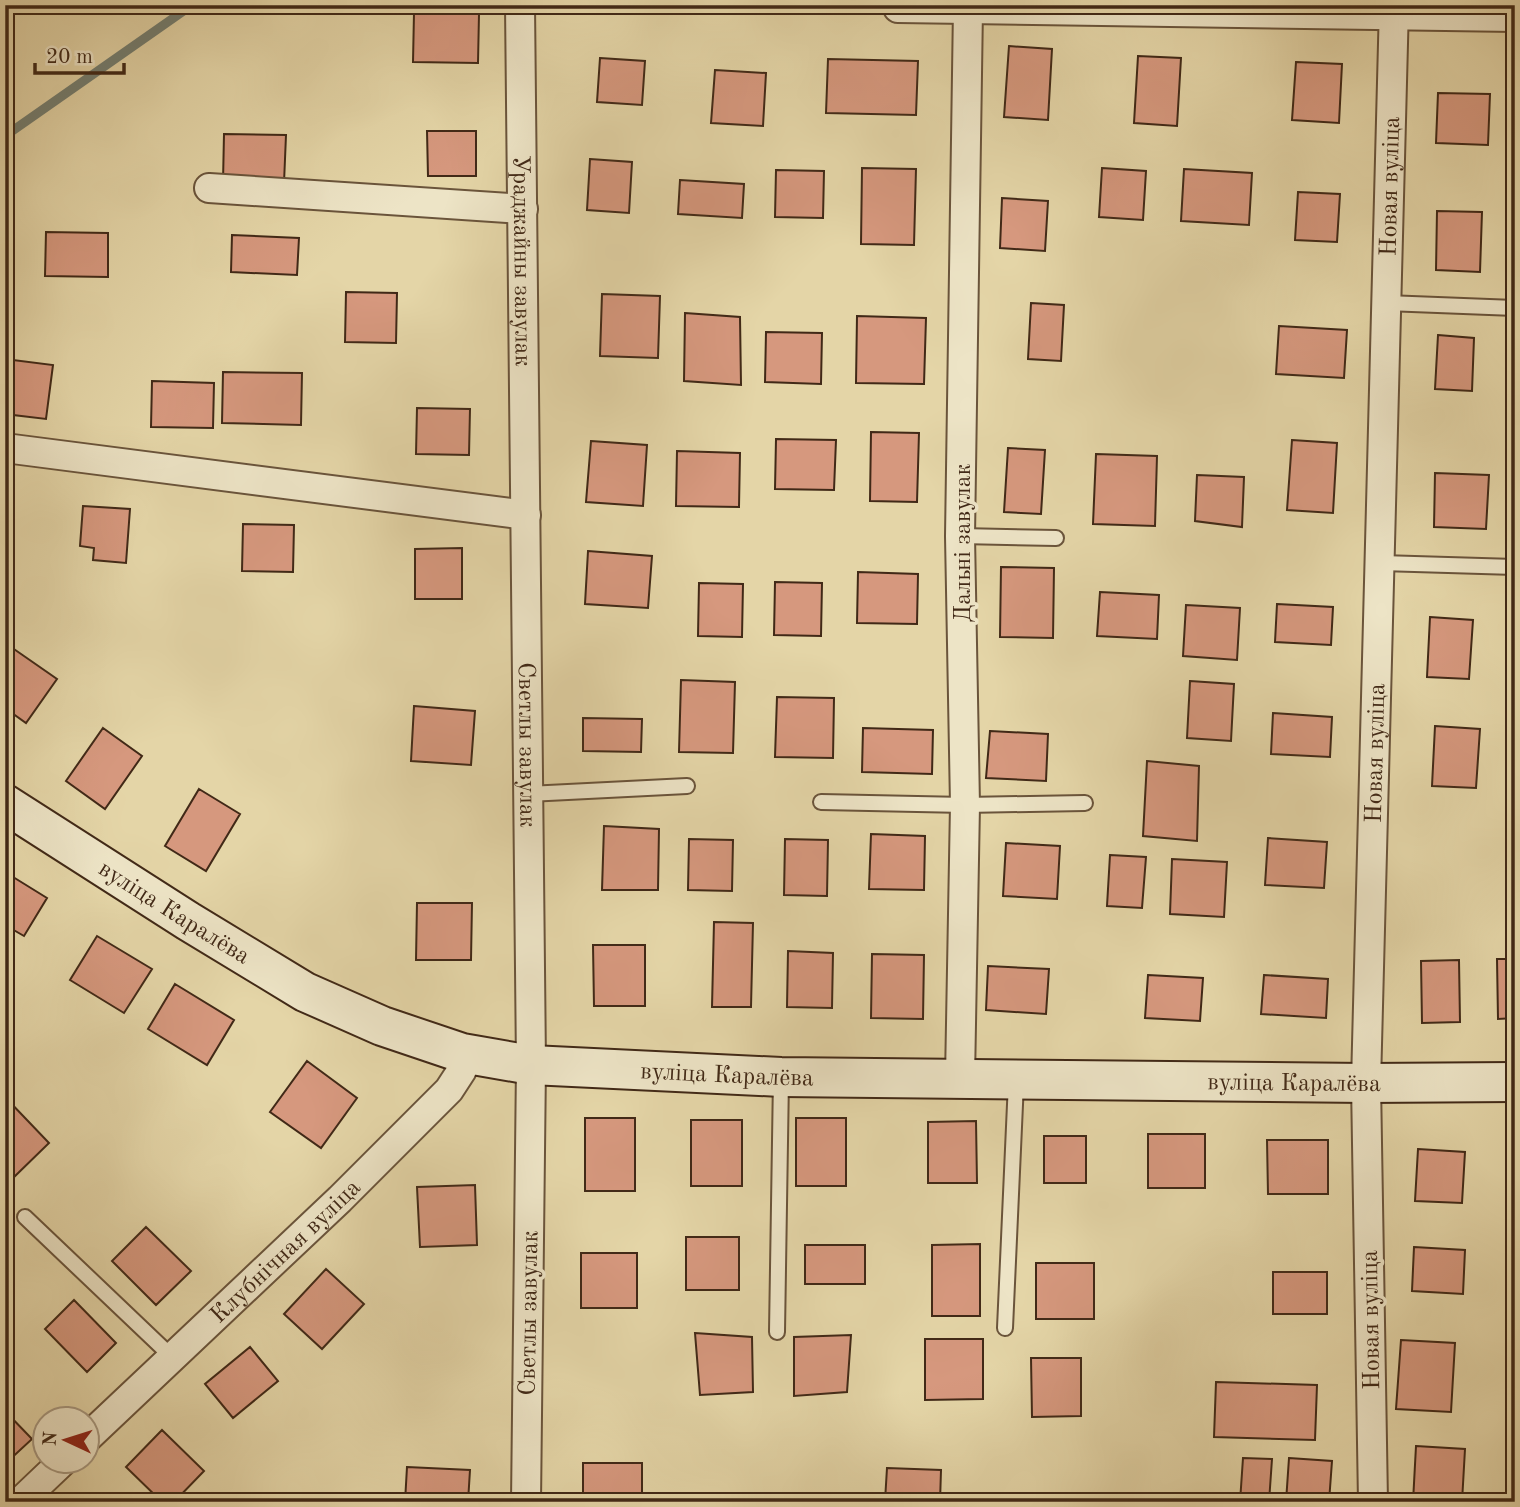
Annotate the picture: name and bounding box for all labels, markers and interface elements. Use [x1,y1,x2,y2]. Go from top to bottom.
scale bar [35,32,124,76]
text: 20 m [46,47,93,68]
street label: Новая вуліца [1377,116,1405,257]
street label: Ураджайны завулак [508,155,534,367]
street label: Дальні завулак [952,463,976,623]
street label: Светлы завулак [513,662,539,828]
street label: Новая вуліца [1363,683,1390,823]
street label: вуліца Каралёва [94,857,254,970]
street label: вуліца Каралёва [640,1060,814,1091]
street label: вуліца Каралёва [1207,1071,1381,1097]
street label: Клубнічная вуліца [207,1176,366,1329]
street label: Светлы завулак [517,1230,543,1396]
street label: Новая вуліца [1359,1250,1385,1390]
north arrow [32,1406,102,1476]
text: N [42,1431,62,1447]

